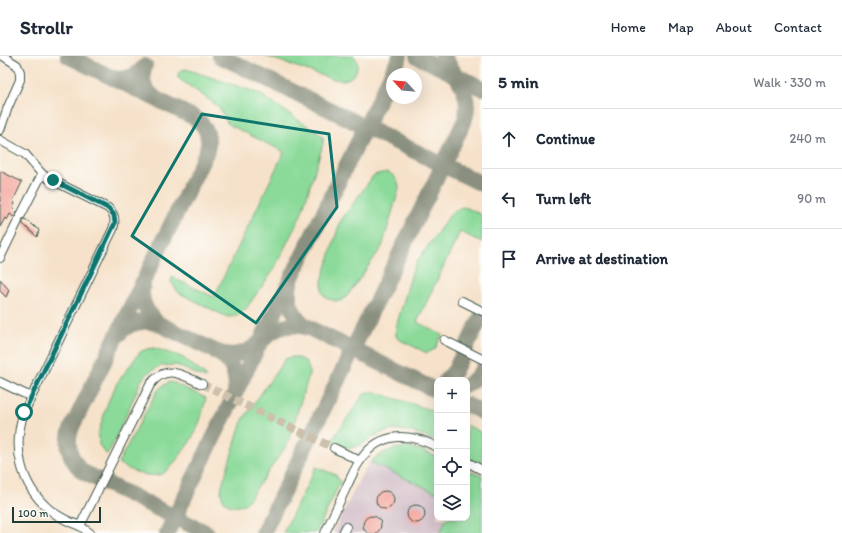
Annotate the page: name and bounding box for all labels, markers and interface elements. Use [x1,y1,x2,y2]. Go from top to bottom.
text: Strollr [20,16,73,39]
text: Home [611,19,646,36]
text: Map [668,19,694,36]
text: About [716,19,752,36]
text: Contact [774,19,822,36]
north arrow [386,68,422,104]
text: 5 min [498,72,538,92]
text: Walk · 330 m [753,75,826,90]
icon: ahead [498,128,520,150]
text: Continue [536,130,595,148]
text: 240 m [789,131,826,146]
route end [44,171,62,189]
icon: left [498,188,520,210]
text: Turn left [536,190,591,208]
text: 90 m [797,191,826,206]
icon: arrive [498,248,520,270]
text: Arrive at destination [536,250,668,268]
map controls [434,377,470,521]
button: + [434,377,470,413]
route start [15,403,33,421]
button: − [434,413,470,449]
button: locate [434,449,470,485]
button: layers [434,485,470,521]
scale bar [12,505,101,524]
text: 100 m [18,507,48,520]

